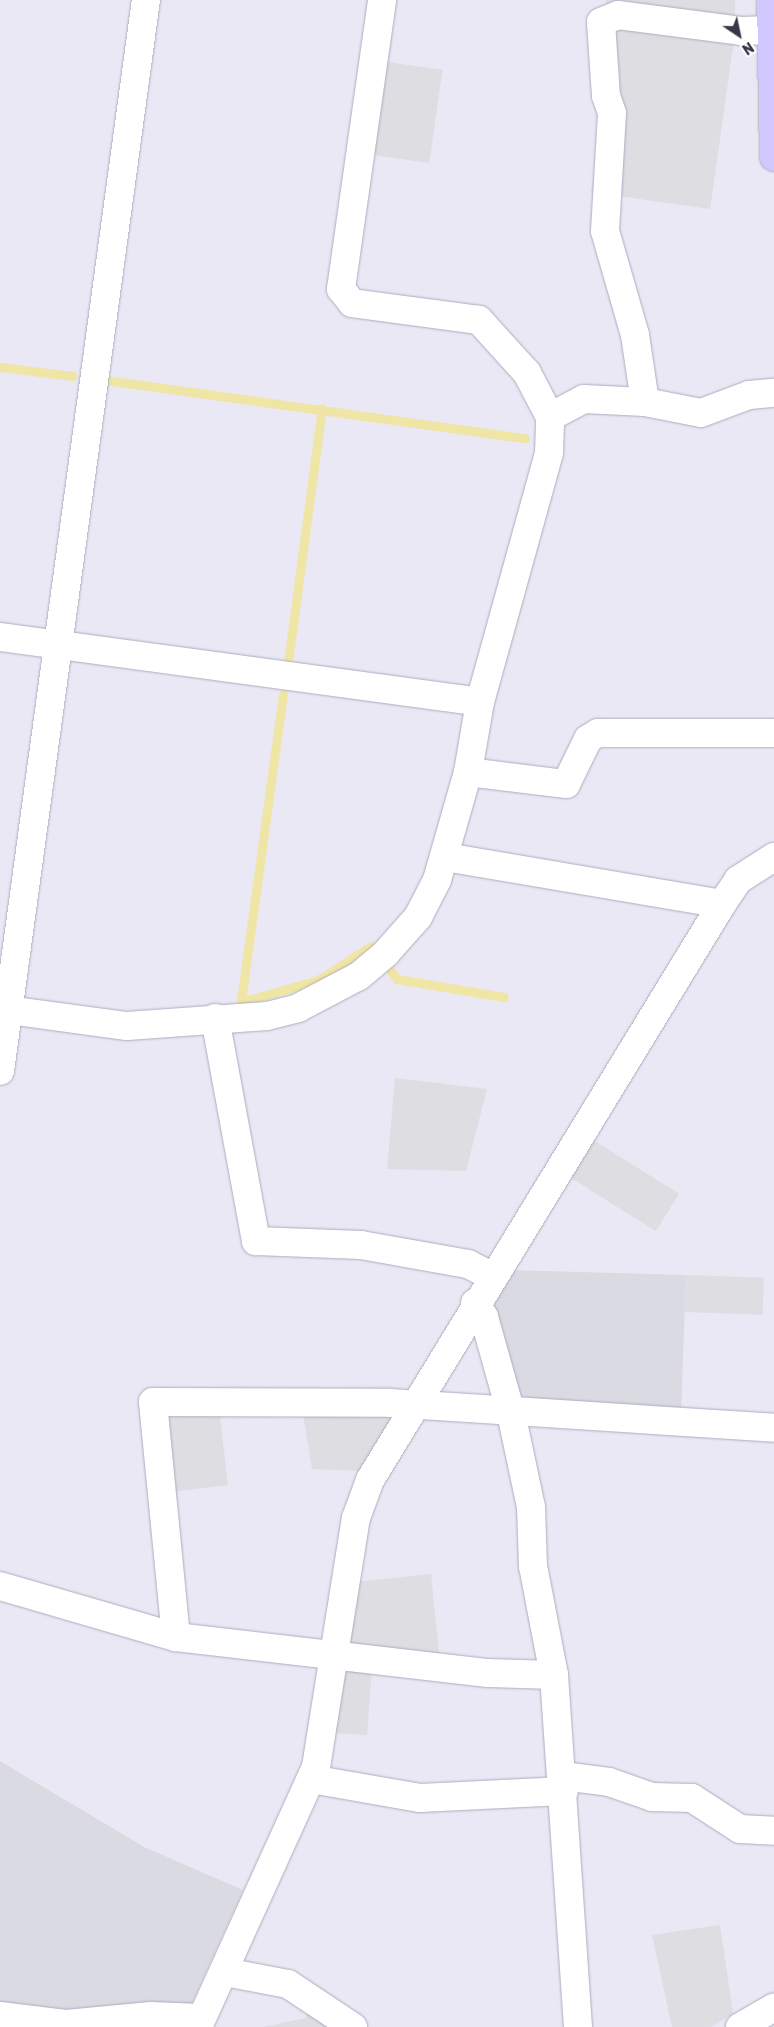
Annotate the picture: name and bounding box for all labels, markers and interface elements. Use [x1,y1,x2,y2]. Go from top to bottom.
north arrow [714,10,764,60]
text: N [739,38,757,58]

